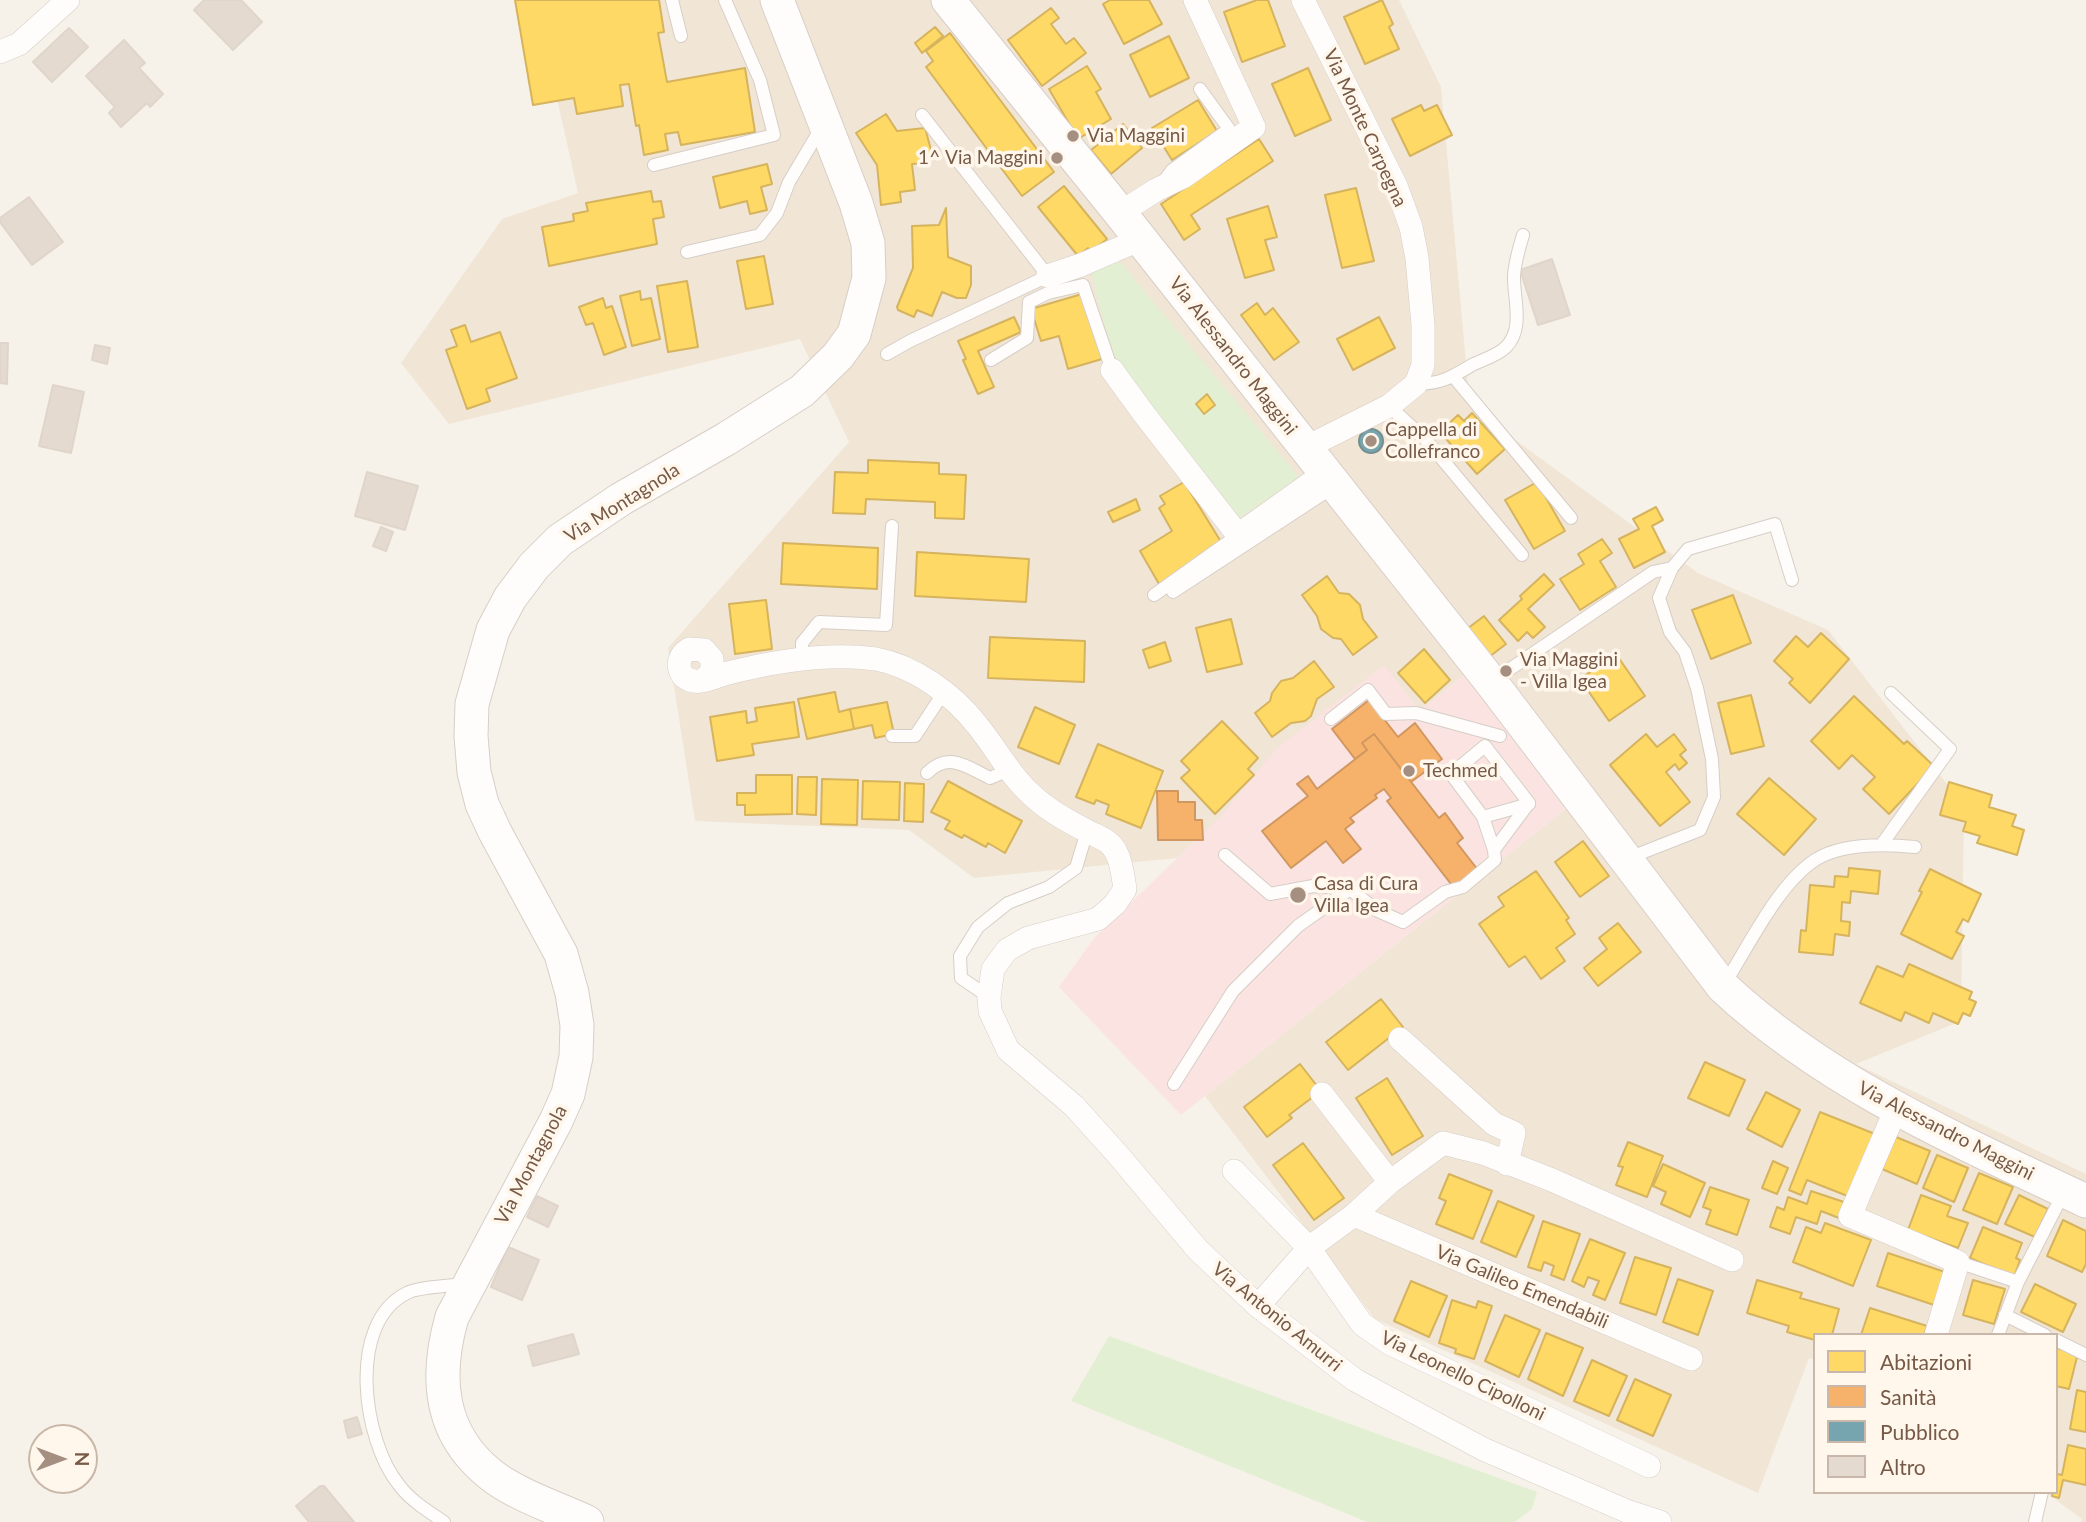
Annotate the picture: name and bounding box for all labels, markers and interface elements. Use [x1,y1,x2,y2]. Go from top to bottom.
street label: Via Monte Carpegna [1318,45,1412,211]
place label: Via Maggini [1087,125,1185,147]
marker: Via Maggini [1065,128,1081,144]
place label: 1^ Via Maggini [918,147,1043,169]
marker: 1^ Via Maggini [1049,150,1065,166]
street label: Via Alessandro Maggini [1164,272,1302,440]
place label: Cappella di Collefranco [1385,419,1480,463]
marker: Cappella di Collefranco [1363,433,1379,449]
street label: Via Montagnola [560,458,684,548]
place label: Via Maggini - Villa Igea [1520,649,1618,693]
marker: Via Maggini - Villa Igea [1498,663,1514,679]
place label: Techmed [1423,760,1498,782]
marker: Techmed [1401,763,1417,779]
place label: Casa di Cura Villa Igea [1314,873,1418,917]
marker: Casa di Cura Villa Igea [1288,885,1308,905]
street label: Via Alessandro Maggini [1854,1077,2038,1185]
street label: Via Montagnola [490,1101,572,1229]
street label: Via Galileo Emendabili [1432,1240,1612,1334]
street label: Via Antonio Amurri [1207,1258,1347,1376]
street label: Via Leonello Cipolloni [1377,1326,1549,1426]
legend [1813,1333,2058,1494]
text: Abitazioni [1880,1349,1972,1374]
text: Sanità [1880,1384,1936,1409]
text: Pubblico [1880,1419,1960,1444]
north arrow [28,1424,98,1494]
text: N [71,1452,94,1466]
text: Altro [1880,1454,1926,1479]

